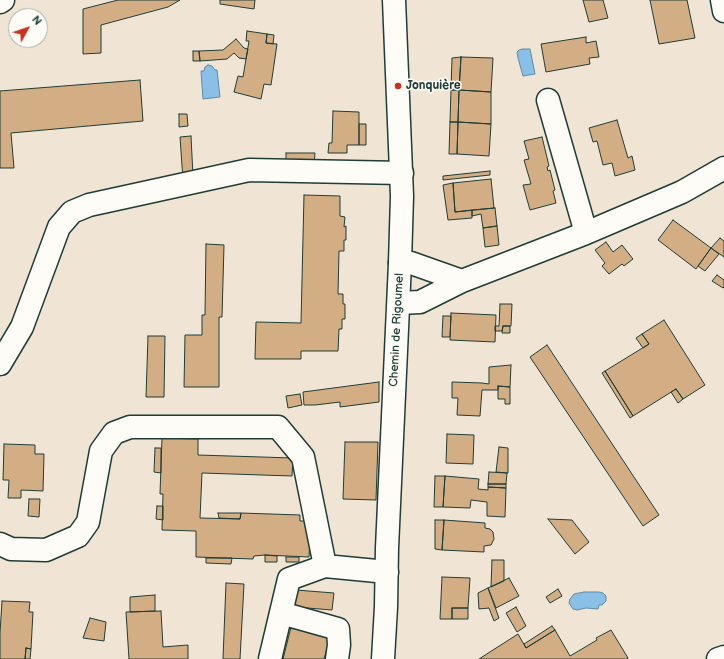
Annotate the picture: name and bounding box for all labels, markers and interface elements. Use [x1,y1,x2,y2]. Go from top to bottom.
north arrow [8,8,48,48]
text: N [29,13,44,28]
place label: Jonquière [406,79,461,93]
marker: Jonquière [393,81,403,91]
street label: Chemin de Rigoumel [387,273,407,387]

